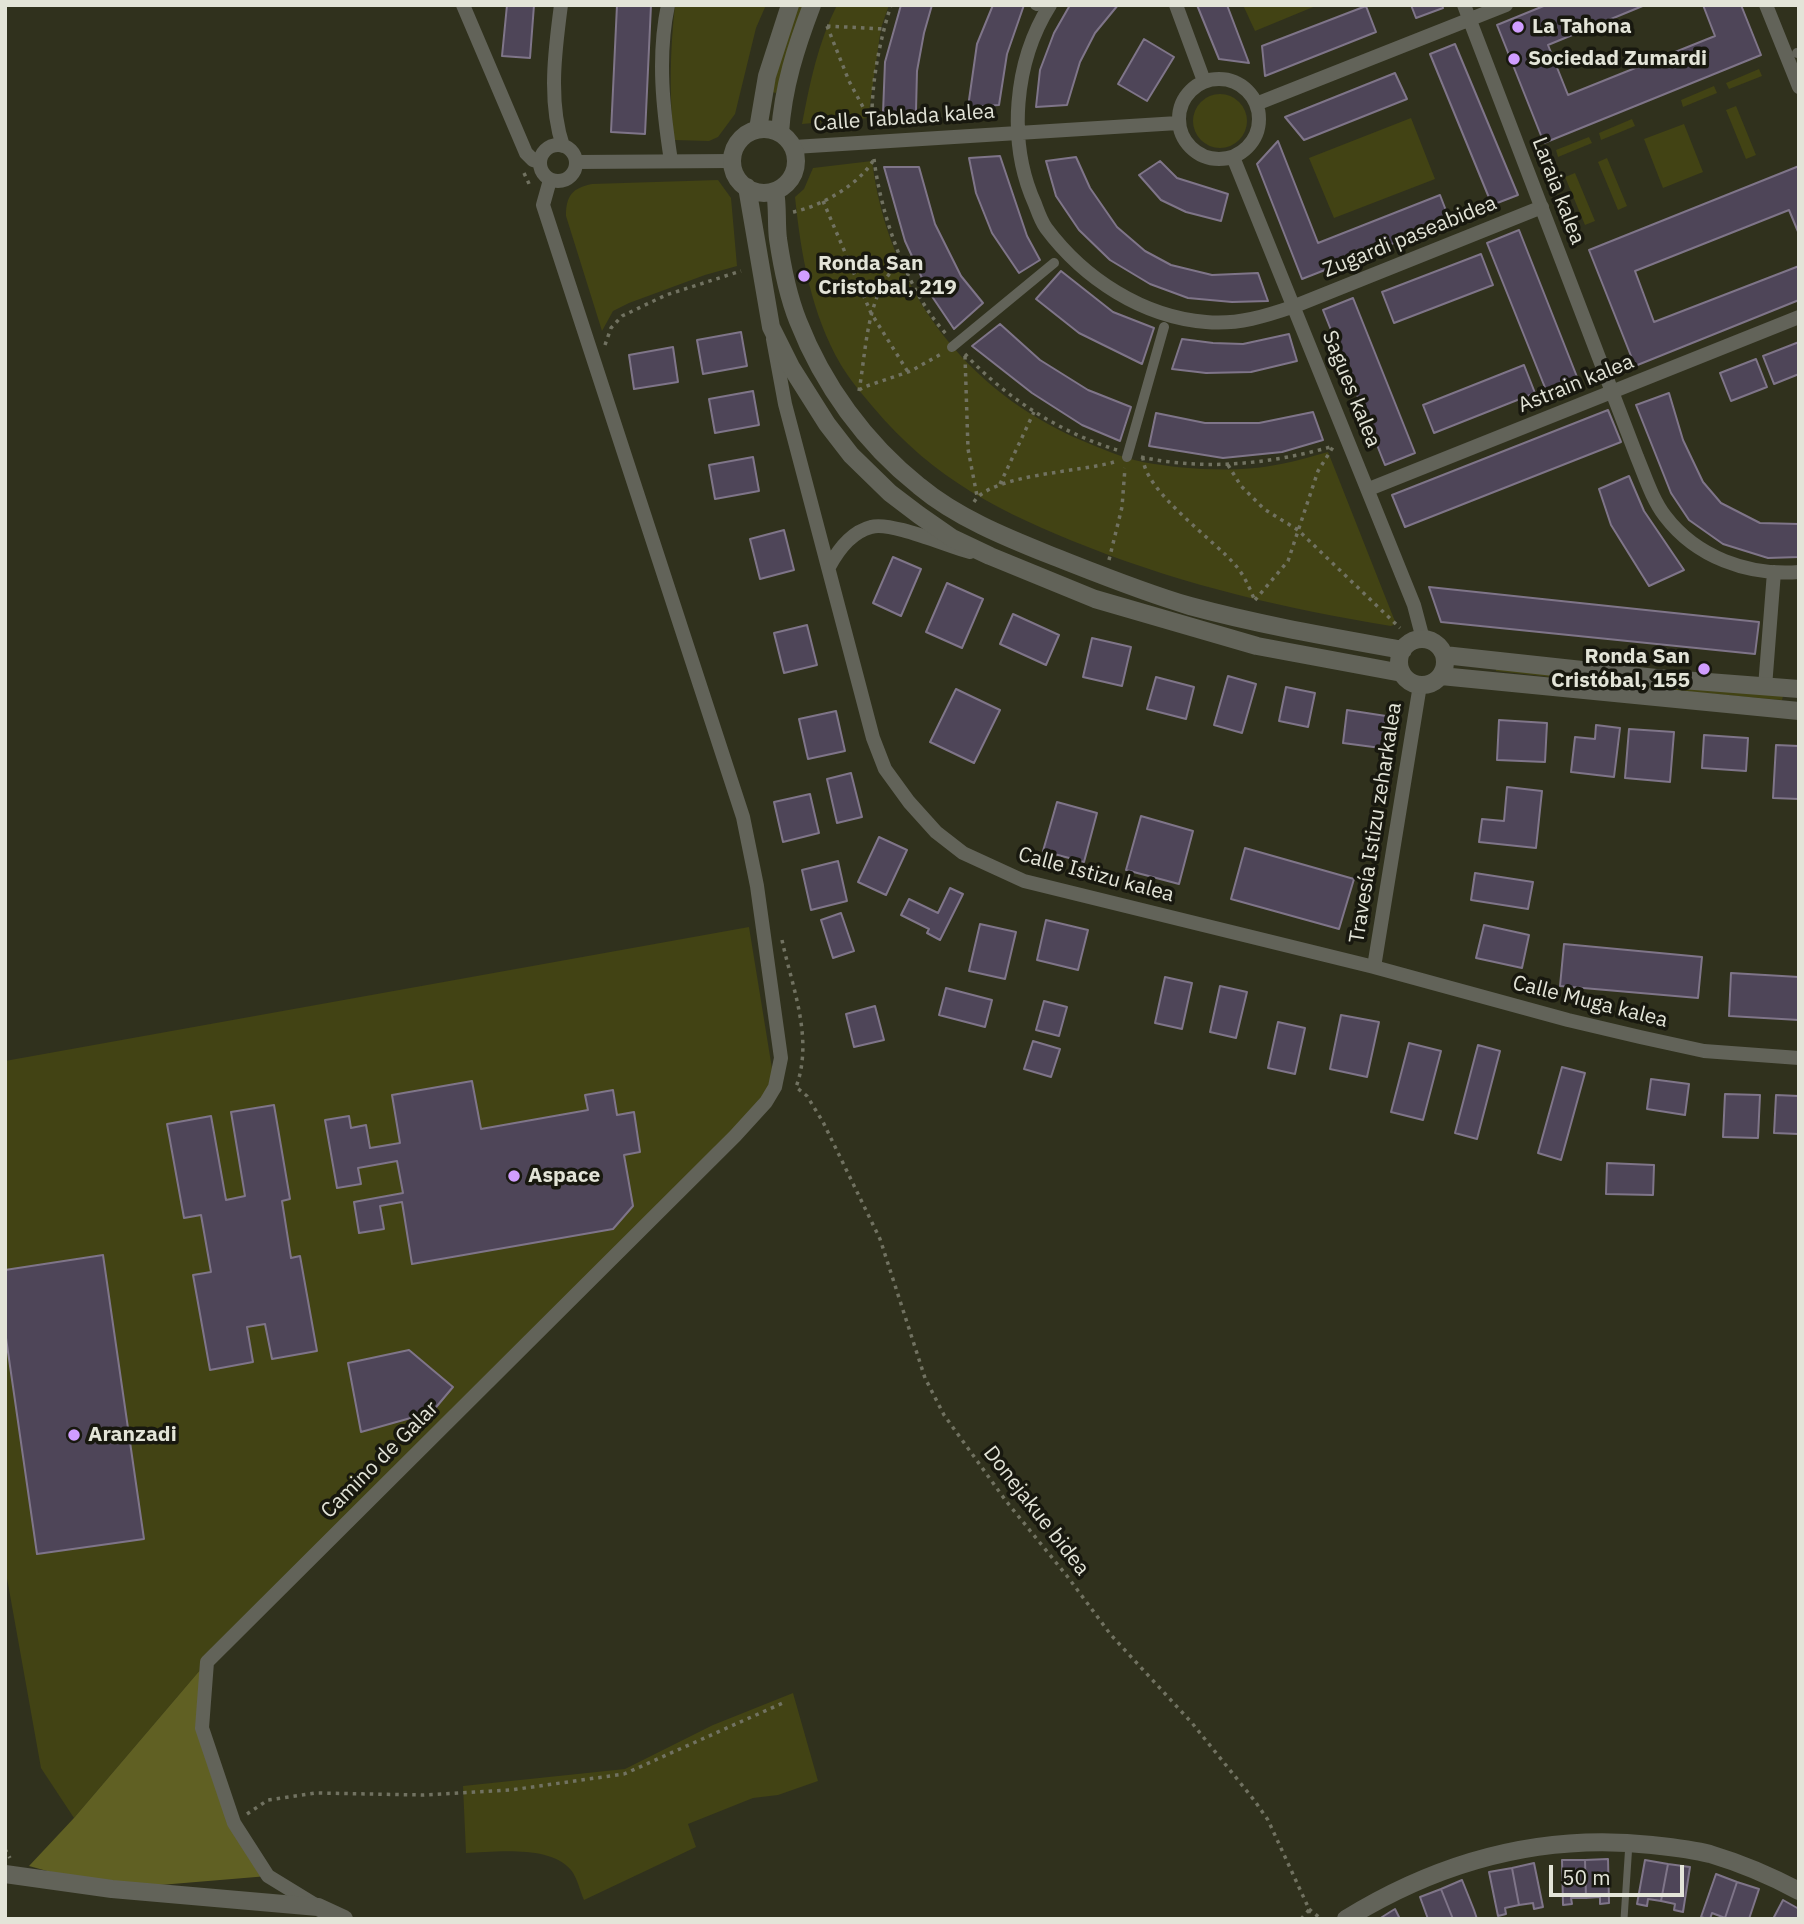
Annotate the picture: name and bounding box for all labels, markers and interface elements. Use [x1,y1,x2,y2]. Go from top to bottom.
place label: La Tahona [1532,14,1632,40]
marker: La Tahona [1510,19,1526,35]
place label: Sociedad Zumardi [1528,46,1707,72]
marker: Sociedad Zumardi [1506,51,1522,67]
street label: Calle Tablada kalea [812,99,996,137]
street label: Laraia kalea [1526,134,1590,248]
street label: Zugardi paseabidea [1320,191,1500,283]
place label: Ronda San Cristobal, 219 [818,251,957,301]
marker: Ronda San Cristobal, 219 [796,268,812,284]
street label: Sagues kalea [1316,327,1386,451]
street label: Astrain kalea [1514,349,1638,419]
place label: Ronda San Cristóbal, 155 [1551,644,1690,694]
marker: Ronda San Cristóbal, 155 [1696,661,1712,677]
street label: Travesía Istizu zeharkalea [1345,701,1407,945]
street label: Calle Istizu kalea [1015,842,1177,908]
street label: Calle Muga kalea [1510,971,1670,1033]
place label: Aspace [528,1163,600,1189]
marker: Aspace [506,1168,522,1184]
street label: Camino de Galar [316,1396,444,1524]
place label: Aranzadi [88,1422,177,1448]
marker: Aranzadi [66,1427,82,1443]
street label: Donejakue bidea [978,1441,1094,1581]
scale bar [1552,1850,1687,1894]
text: 50 m [1562,1863,1611,1891]

